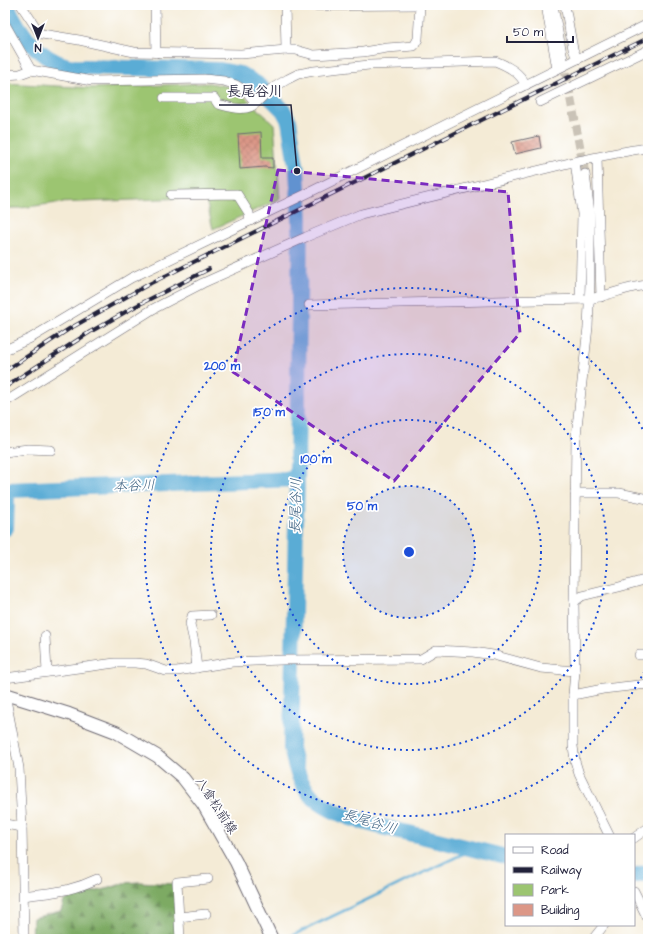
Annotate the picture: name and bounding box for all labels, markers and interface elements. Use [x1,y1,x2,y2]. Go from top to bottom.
north arrow [18,18,58,58]
scale bar [507,18,573,44]
text: 50 m [513,24,544,41]
text: N [34,40,41,55]
callout: 長尾谷川 [219,79,291,105]
text: 長尾谷川 [227,82,283,102]
text: 200 m [203,358,241,375]
text: 150 m [253,404,286,421]
text: 100 m [301,451,332,468]
water label: 本谷川 [113,475,155,497]
water label: 長尾谷川 [286,478,306,534]
text: 50 m [347,498,378,515]
centre of rings [402,545,416,559]
street label: 八倉松前線 [191,773,242,839]
water label: 長尾谷川 [340,805,399,839]
legend [505,834,635,926]
text: Road [541,842,569,859]
text: Railway [541,862,582,880]
text: Park [541,882,569,899]
text: Building [541,902,579,920]

